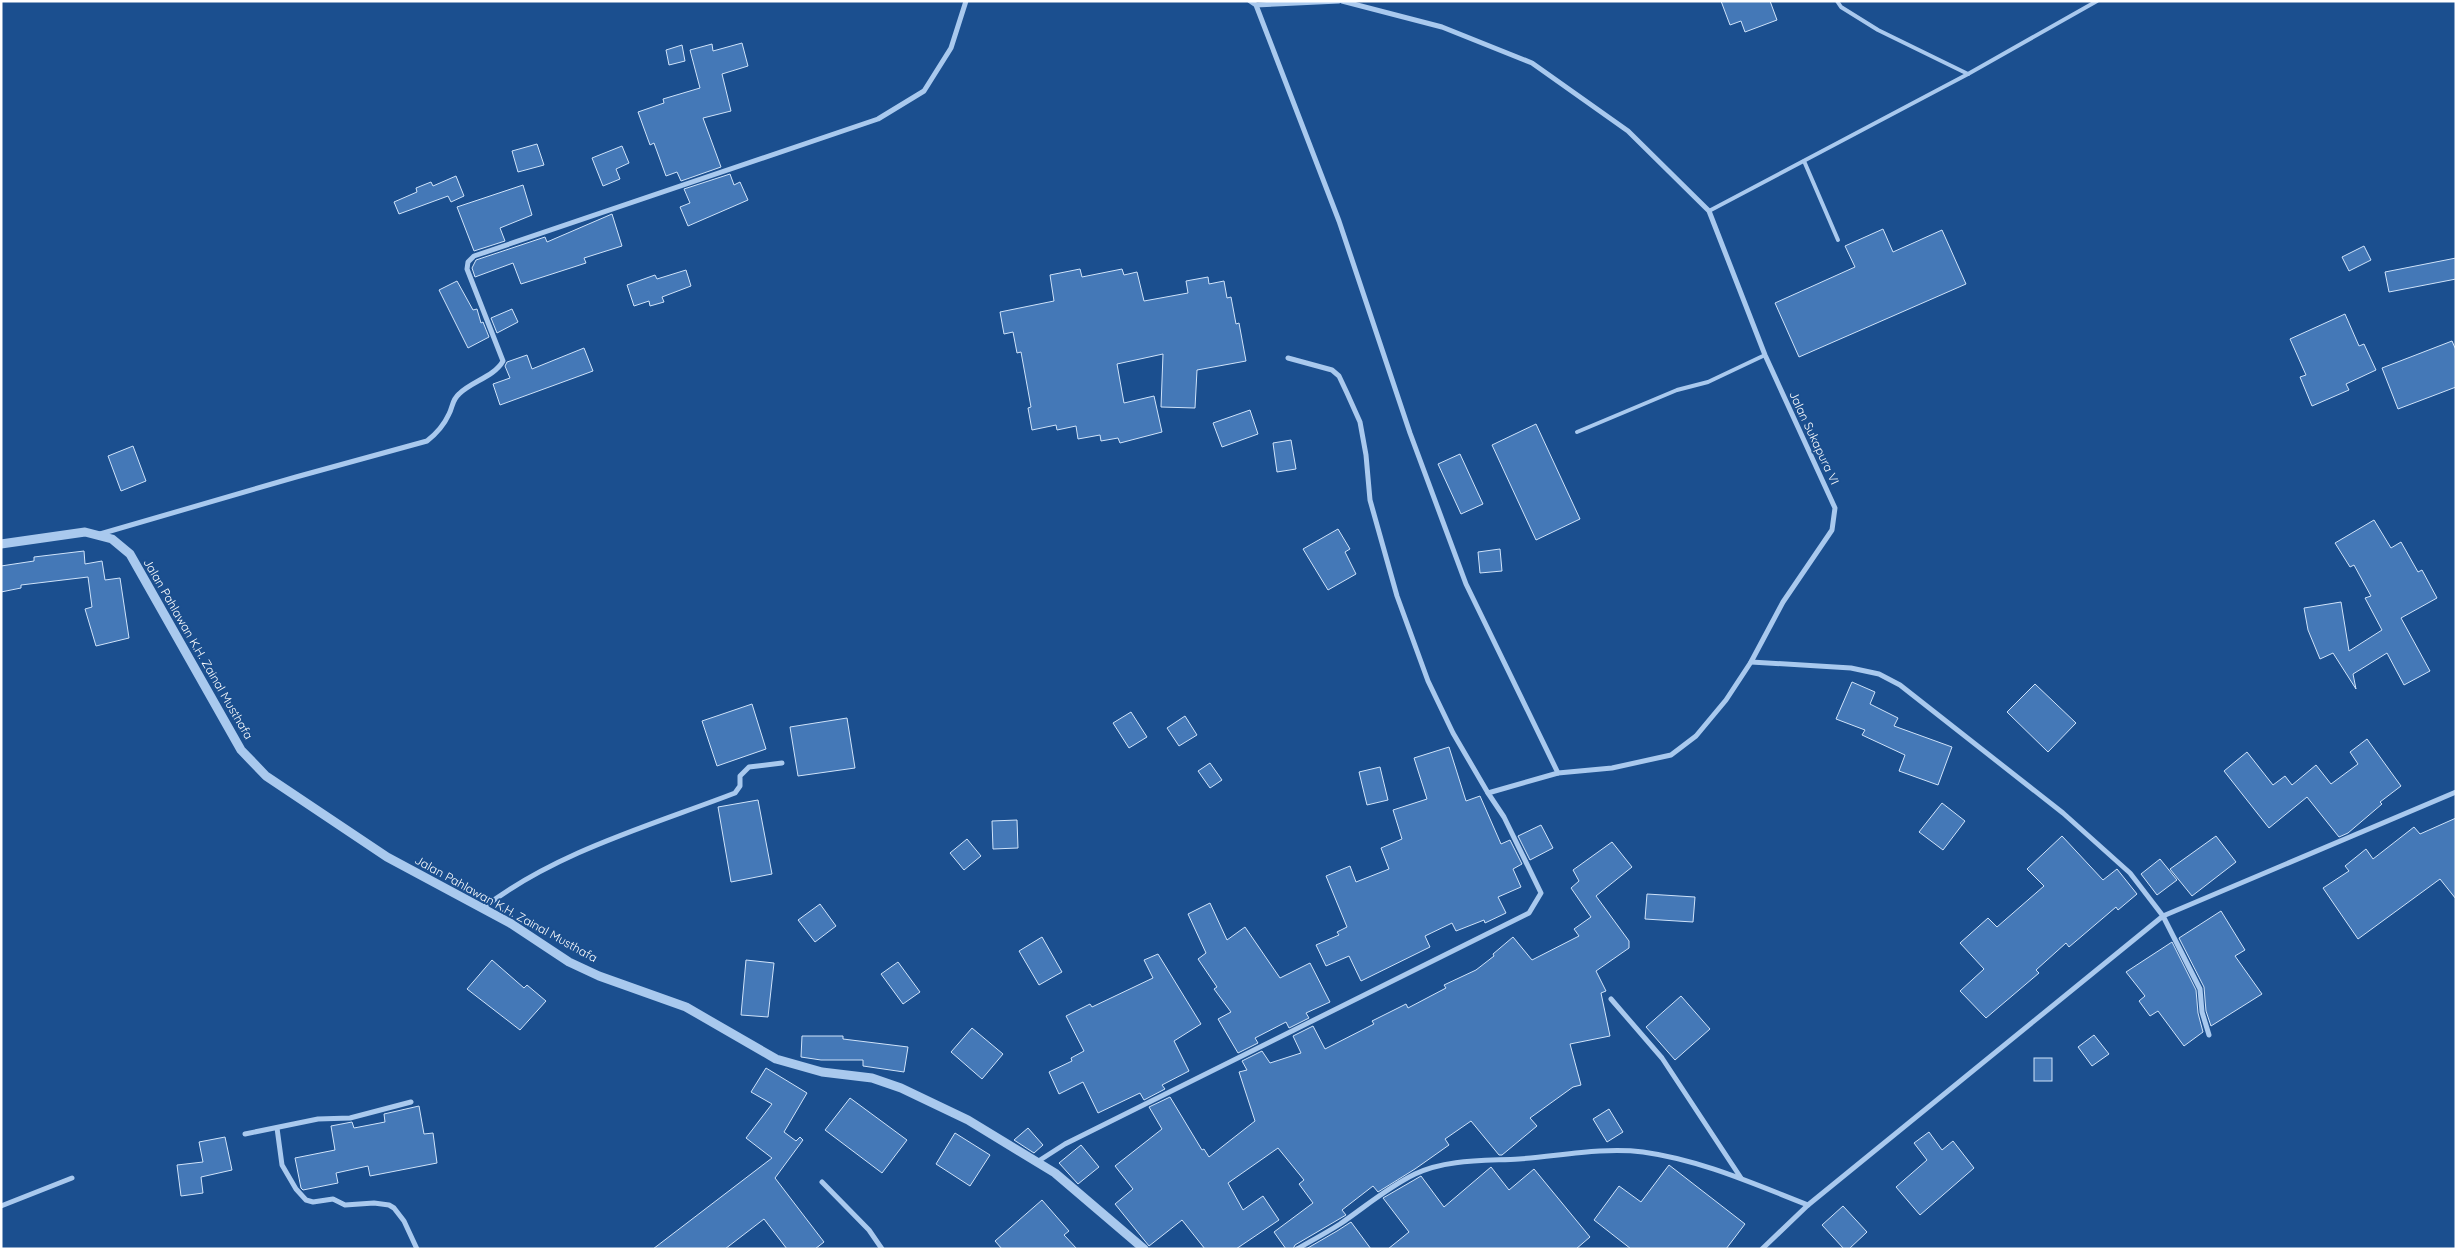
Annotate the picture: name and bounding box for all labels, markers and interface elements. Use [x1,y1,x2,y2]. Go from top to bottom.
street label: Jalan Sukapura VI [1786,389,1843,487]
street label: Jalan Pahlawan K.H. Zainal Musthafa [140,556,257,742]
street label: Jalan Pahlawan K.H. Zainal Musthafa [412,852,600,965]

